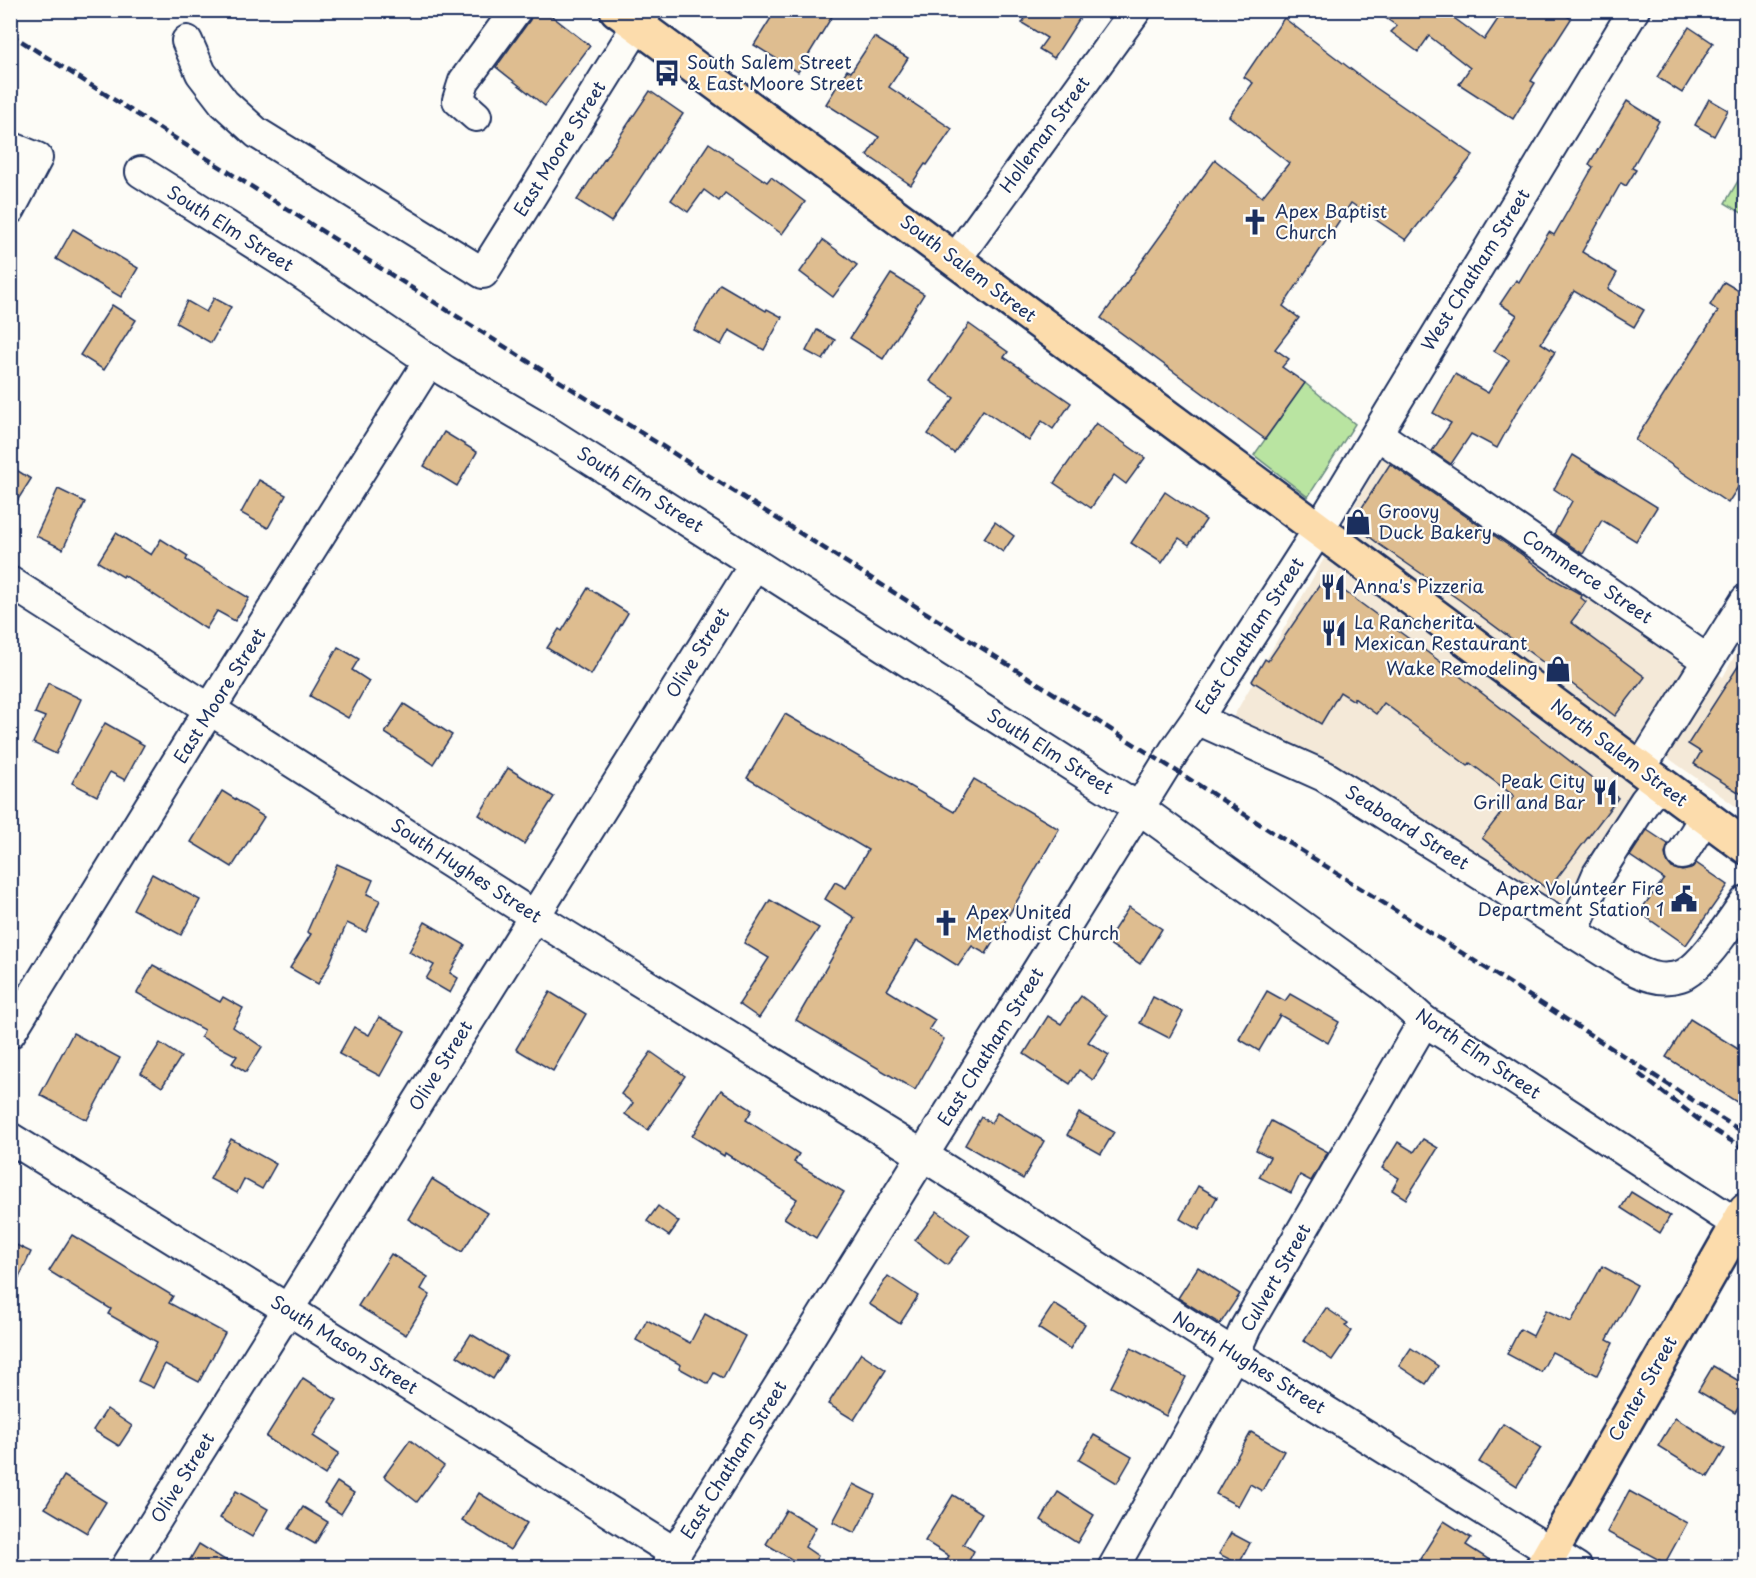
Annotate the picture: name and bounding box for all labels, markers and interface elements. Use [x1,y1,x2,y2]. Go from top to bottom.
place label: South Salem Street & East Moore Street [687,48,863,96]
bus stop icon: South Salem Street & East Moore Street [652,58,682,88]
street label: Holleman Street [992,70,1096,198]
street label: East Moore Street [506,75,611,221]
street label: South Elm Street [162,178,299,277]
street label: West Chatham Street [1414,183,1536,356]
place label: Apex Baptist Church [1275,197,1387,245]
church icon: Apex Baptist Church [1240,207,1270,237]
street label: South Salem Street [895,208,1043,328]
street label: South Elm Street [572,439,709,538]
place label: Groovy Duck Bakery [1378,497,1492,545]
shop icon: Groovy Duck Bakery [1343,507,1373,537]
street label: Commerce Street [1517,522,1659,630]
street label: East Chatham Street [1188,551,1310,719]
restaurant icon: Anna's Pizzeria [1318,572,1348,602]
place label: Anna's Pizzeria [1353,572,1485,599]
street label: Olive Street [658,602,735,703]
place label: La Rancherita Mexican Restaurant [1354,608,1527,656]
restaurant icon: La Rancherita Mexican Restaurant [1319,618,1349,648]
street label: East Moore Street [166,622,271,768]
place label: Wake Remodeling [1386,654,1538,681]
shop icon: Wake Remodeling [1543,654,1573,684]
street label: North Salem Street [1546,691,1694,812]
street label: South Elm Street [982,701,1119,800]
place label: Peak City Grill and Bar [1473,767,1586,815]
restaurant icon: Peak City Grill and Bar [1590,777,1620,807]
street label: Seaboard Street [1341,778,1475,876]
street label: South Hughes Street [386,811,547,929]
place label: Apex Volunteer Fire Department Station 1 [1478,874,1664,922]
public building icon: Apex Volunteer Fire Department Station 1 [1669,884,1699,914]
place label: Apex United Methodist Church [966,898,1119,946]
church icon: Apex United Methodist Church [931,908,961,938]
street label: East Chatham Street [930,962,1050,1131]
street label: North Elm Street [1411,1001,1547,1105]
street label: Olive Street [401,1015,478,1116]
street label: Culvert Street [1233,1218,1317,1336]
street label: South Mason Street [266,1288,424,1400]
street label: North Hughes Street [1168,1304,1331,1420]
street label: Center Street [1601,1330,1683,1446]
street label: East Chatham Street [673,1375,793,1544]
street label: Olive Street [143,1427,220,1528]

